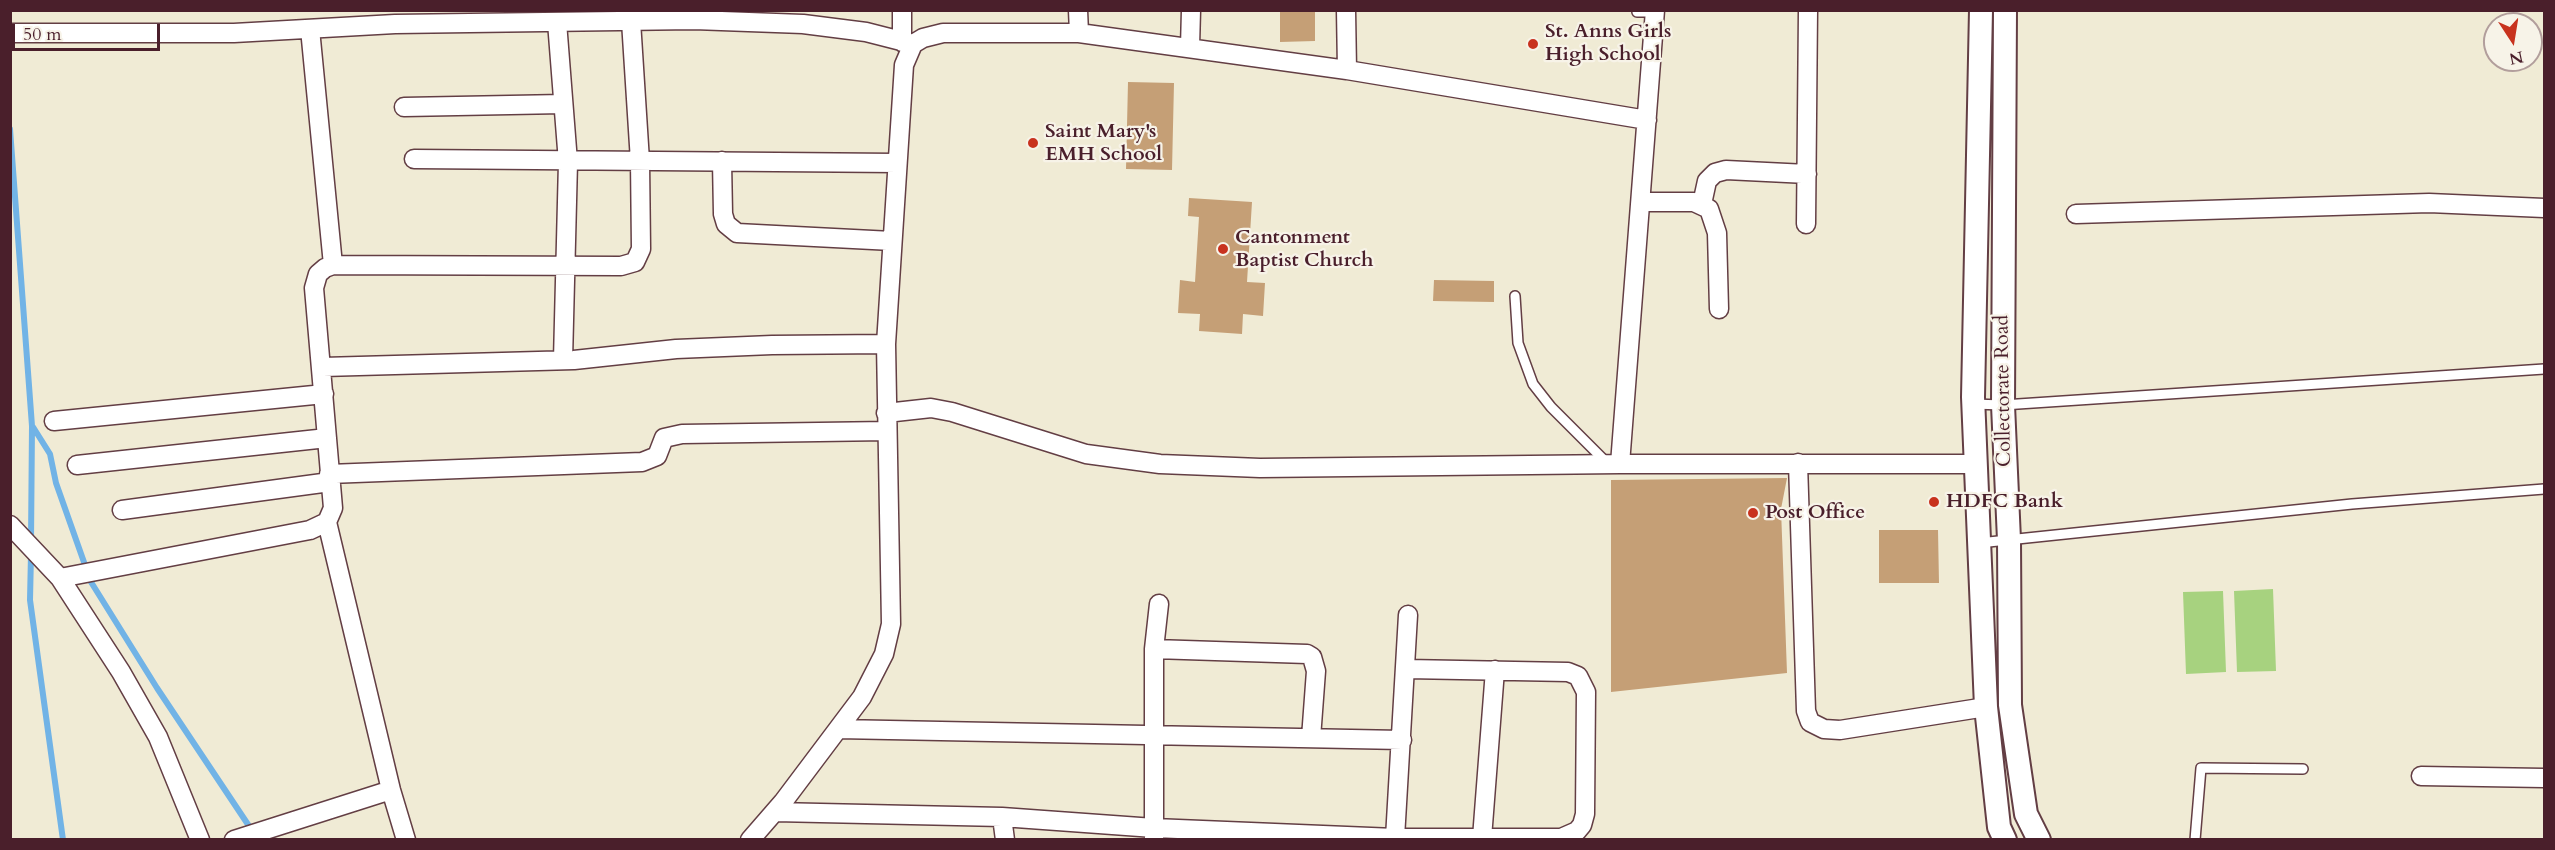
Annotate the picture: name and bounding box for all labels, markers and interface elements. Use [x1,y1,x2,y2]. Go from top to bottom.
scale bar [15,12,164,50]
north arrow [2483,12,2543,72]
place label: St. Anns Girls High School [1545,20,1671,67]
text: 50 m [23,22,62,47]
marker: St. Anns Girls High School [1526,37,1540,51]
text: N [2507,45,2525,70]
place label: Saint Mary's EMH School [1045,120,1162,167]
marker: Saint Mary's EMH School [1026,136,1040,150]
place label: Cantonment Baptist Church [1235,226,1374,273]
marker: Cantonment Baptist Church [1216,242,1230,256]
street label: Collectorate Road [1991,315,2017,467]
place label: HDFC Bank [1946,490,2063,514]
marker: HDFC Bank [1927,495,1941,509]
place label: Post Office [1765,501,1865,525]
marker: Post Office [1746,506,1760,520]

